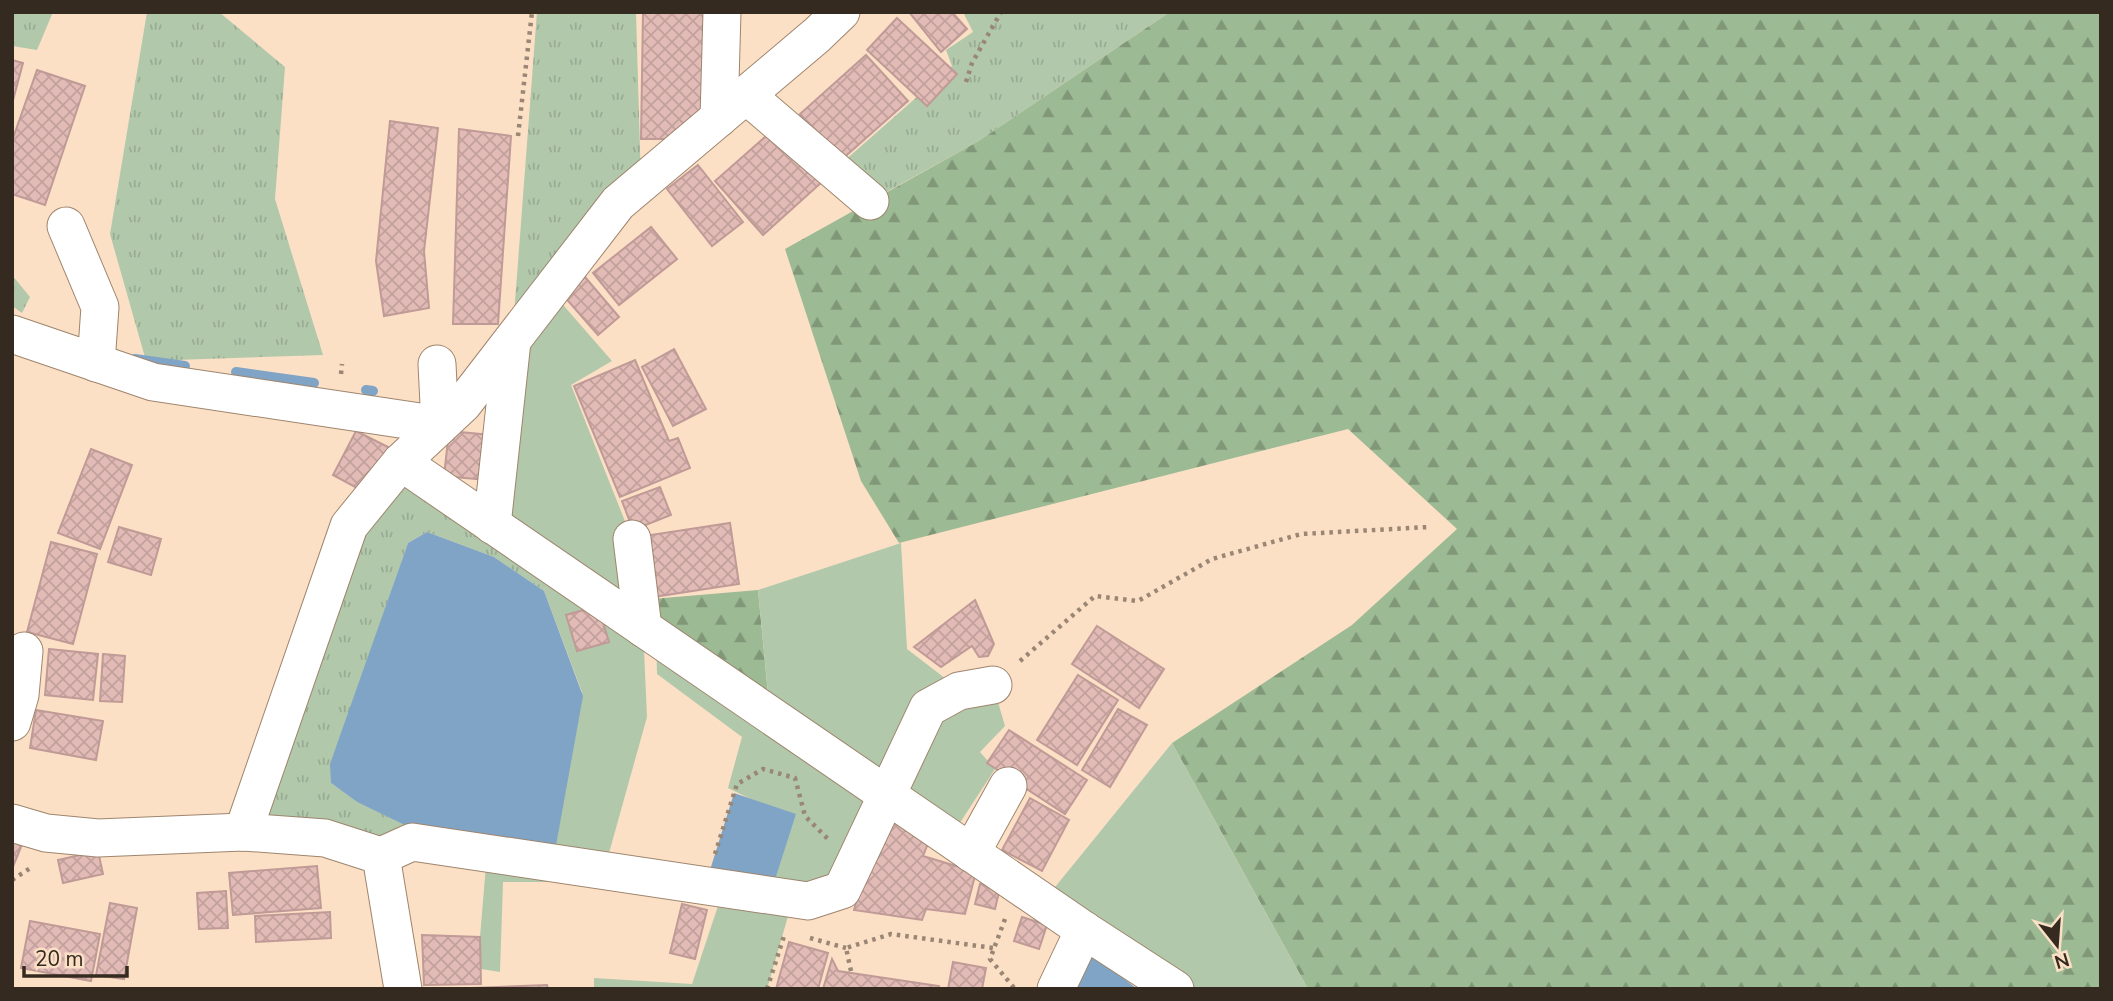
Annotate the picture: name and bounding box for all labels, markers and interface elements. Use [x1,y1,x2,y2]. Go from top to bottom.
north arrow [2022,910,2092,980]
scale bar [24,934,128,978]
text: 20 m [35,945,84,973]
text: N [2051,946,2072,975]

